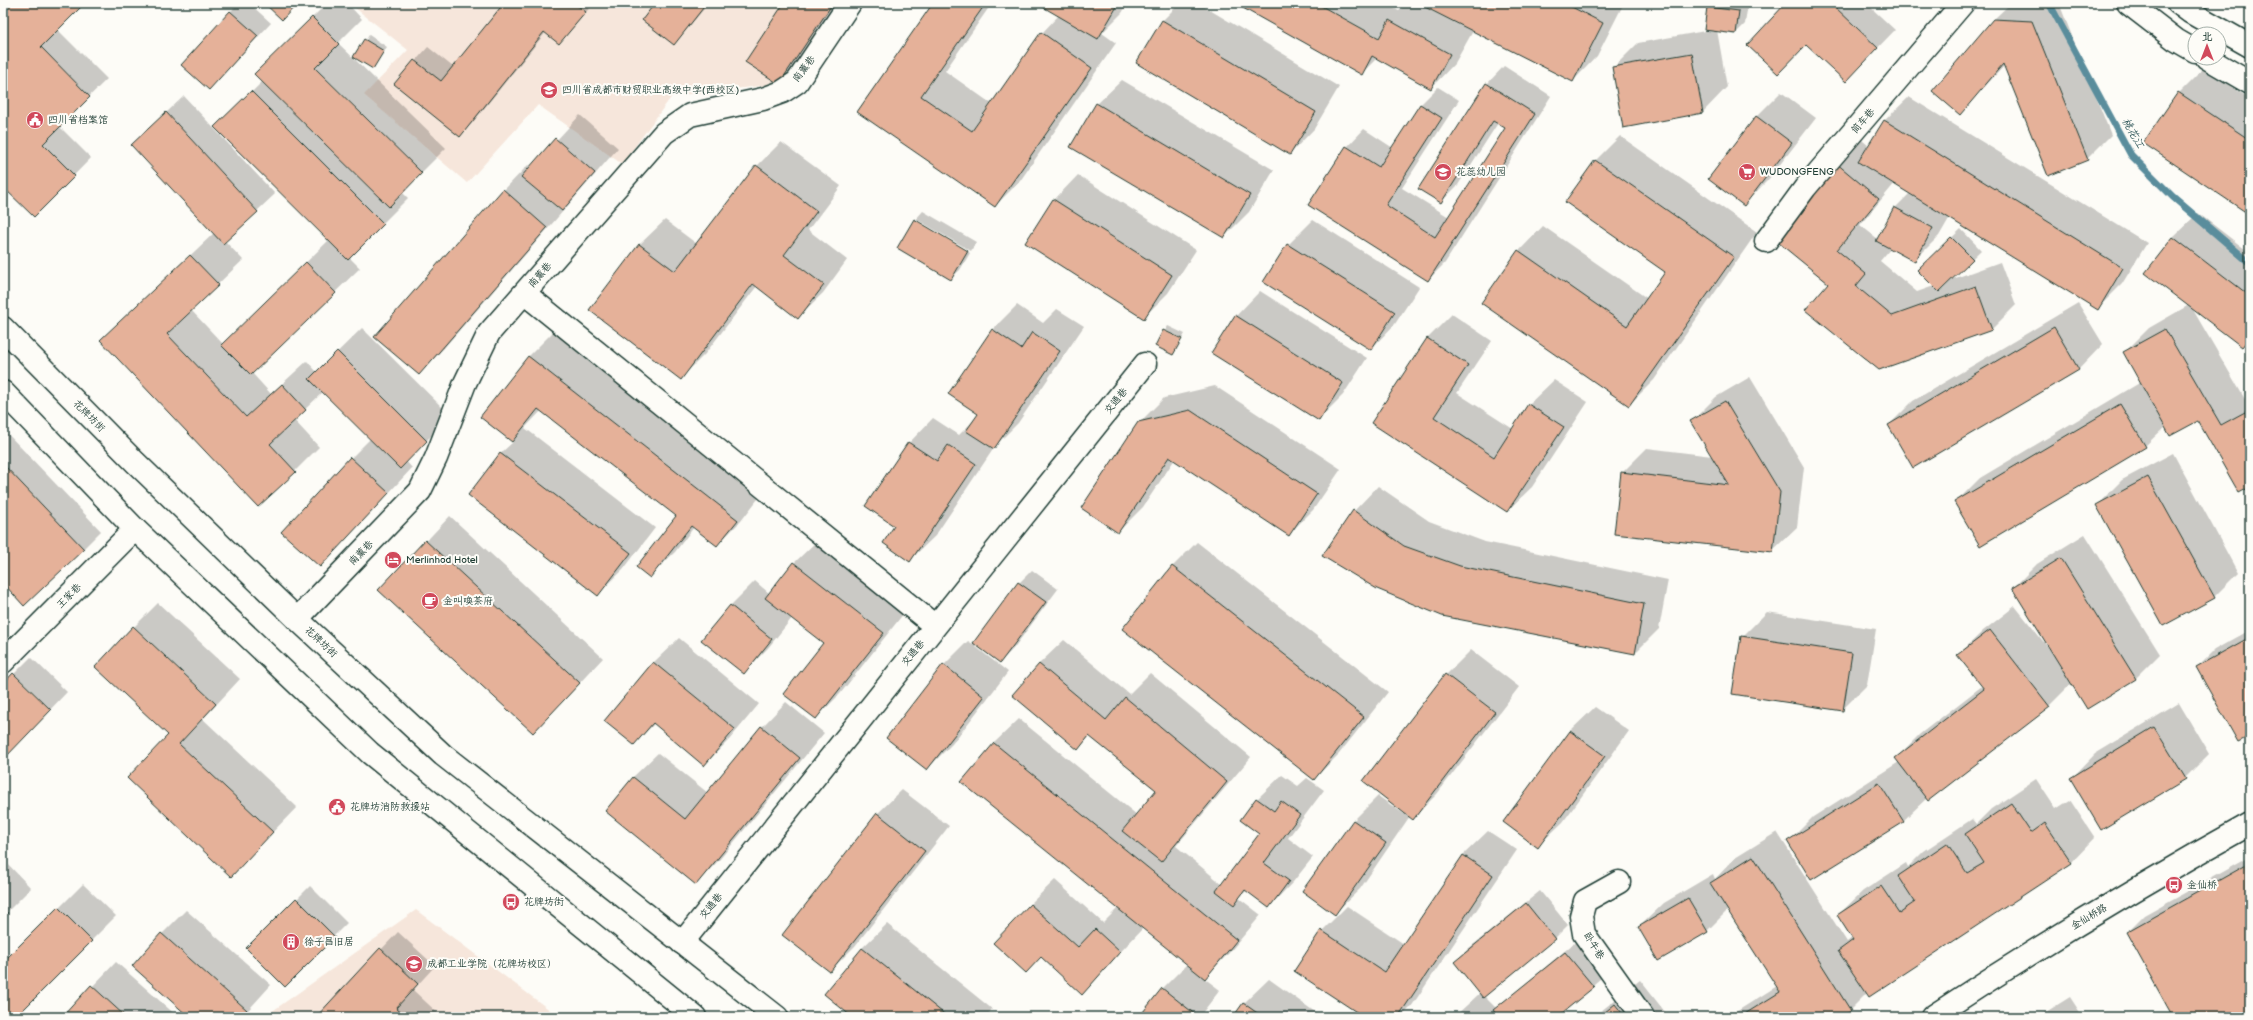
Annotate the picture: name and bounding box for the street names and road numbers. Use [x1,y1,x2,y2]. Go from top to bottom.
street label: 南薰巷 [790,53,818,85]
street label: 筒车巷 [1849,105,1878,136]
street label: 南薰巷 [526,259,555,290]
street label: 交通巷 [1102,385,1131,416]
street label: 花牌坊街 [71,398,107,434]
street label: 南薰巷 [346,537,376,568]
street label: 王家巷 [54,580,85,611]
street label: 花牌坊街 [302,624,340,660]
street label: 交通巷 [899,637,928,668]
street label: 交通巷 [697,890,726,921]
street label: 金仙桥路 [2069,902,2109,932]
street label: 卧牛巷 [1581,930,1608,963]

